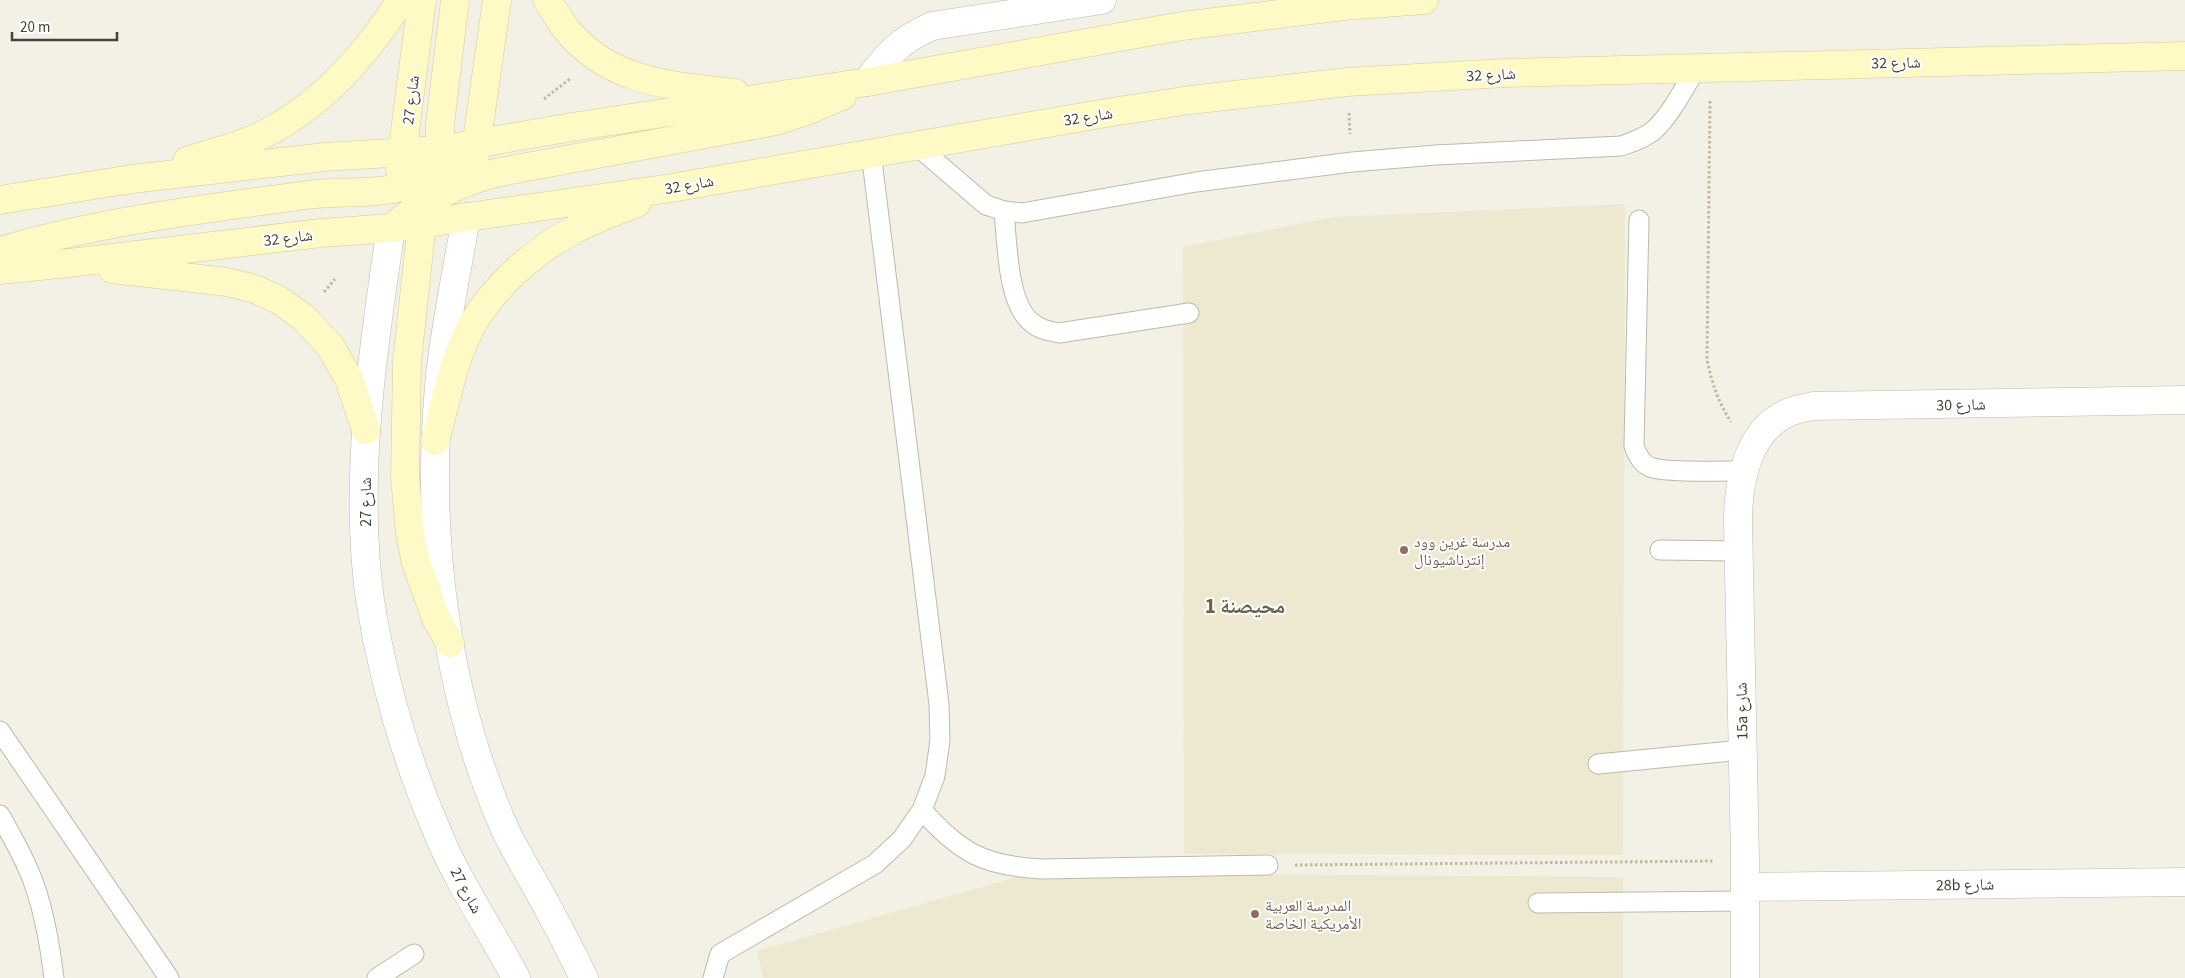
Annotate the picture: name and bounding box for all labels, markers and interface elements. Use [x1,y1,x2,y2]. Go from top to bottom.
scale bar [12,10,118,42]
text: 20 m [20,17,50,38]
street label: شارع 32 [1871,52,1921,74]
street label: شارع 32 [1466,63,1516,87]
street label: شارع 27 [397,74,425,126]
street label: شارع 32 [1062,102,1114,132]
street label: شارع 32 [663,170,715,200]
street label: شارع 32 [262,224,314,252]
street label: شارع 30 [1936,394,1986,416]
street label: شارع 27 [355,477,377,527]
place label: مدرسة غرين وود إنترناشيونال [1414,531,1510,571]
marker: مدرسة غرين وود إنترناشيونال [1398,544,1410,556]
district label: محيصنة 1 [1205,591,1285,621]
street label: 15a شارع [1730,682,1754,740]
street label: شارع 27 [445,863,487,918]
street label: 28b شارع [1936,873,1994,897]
place label: المدرسة العربية الأمريكية الخاصة [1265,895,1362,935]
marker: المدرسة العربية الأمريكية الخاصة [1249,908,1261,920]

